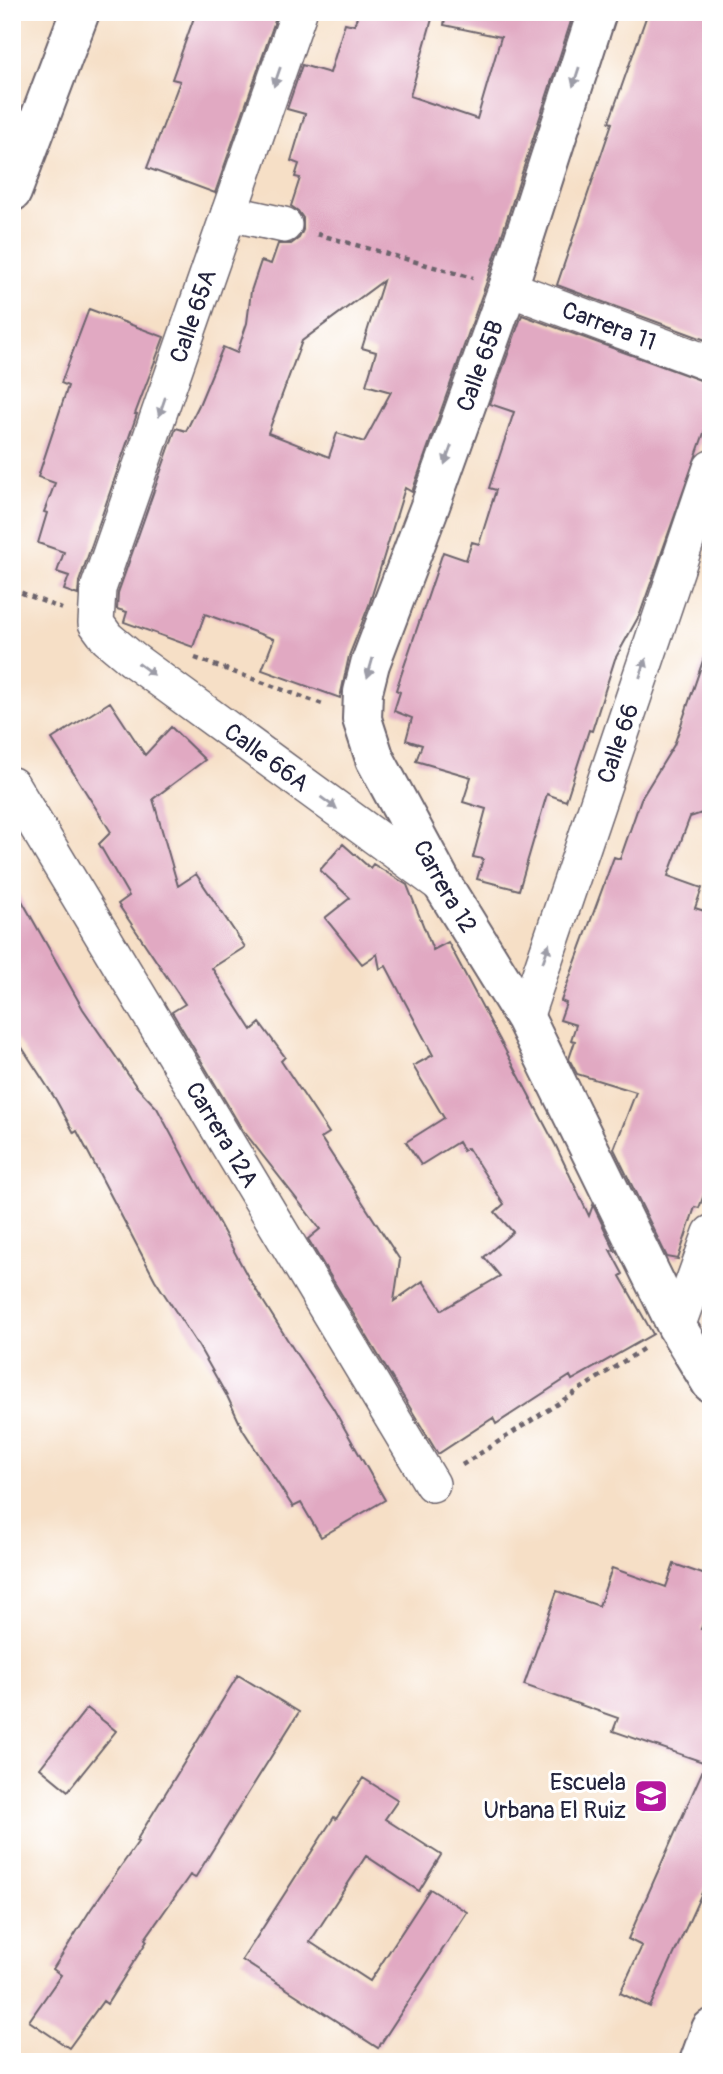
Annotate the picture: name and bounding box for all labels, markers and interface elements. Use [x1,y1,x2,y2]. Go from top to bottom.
one-way arrow [271,66,282,87]
one-way arrow [570,67,581,88]
street label: Calle 65A [164,266,223,367]
street label: Carrera 11 [558,296,660,357]
street label: Calle 65B [451,317,510,416]
one-way arrow [156,397,167,418]
one-way arrow [442,445,453,466]
one-way arrow [364,658,374,679]
one-way arrow [638,658,649,679]
one-way arrow [136,661,154,676]
street label: Calle 66 [591,700,645,787]
street label: Calle 66A [218,717,314,798]
one-way arrow [320,796,338,810]
street label: Carrera 12 [407,835,483,938]
one-way arrow [541,943,552,964]
street label: Carrera 12A [179,1077,264,1193]
place label: Escuela Urbana El Ruiz [483,1768,626,1825]
school or university icon: Escuela Urbana El Ruiz [632,1777,670,1815]

